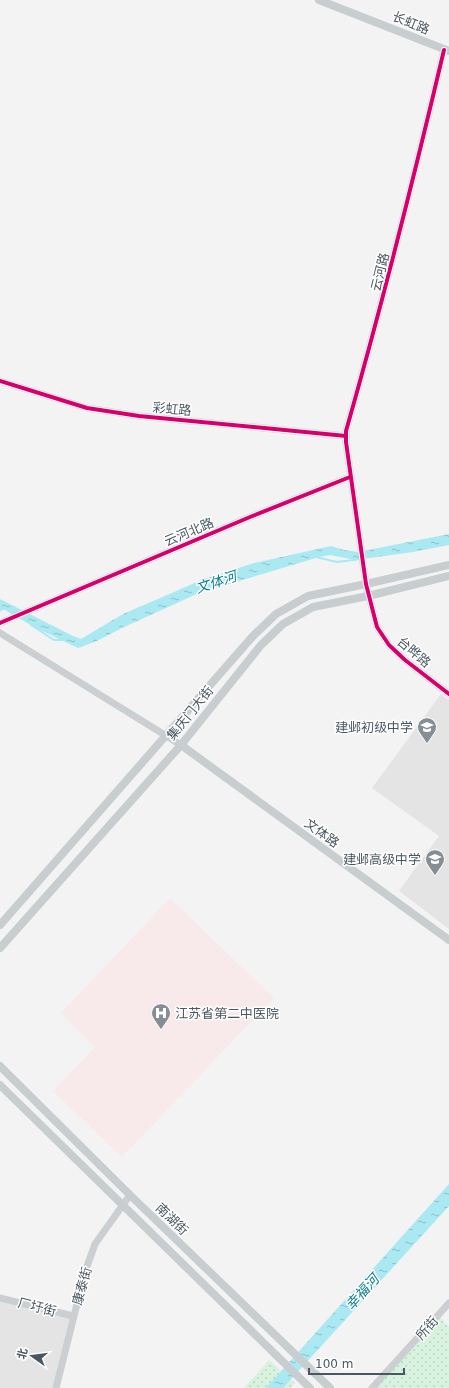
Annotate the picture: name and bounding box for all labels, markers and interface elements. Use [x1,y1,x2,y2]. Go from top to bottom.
street label: 长虹路 [390,9,432,37]
street label: 云河路 [368,251,392,293]
street label: 彩虹路 [152,400,192,418]
street label: 云河北路 [162,515,216,549]
water label: 文体河 [194,567,241,596]
street label: 台晔路 [394,634,434,670]
street label: 集庆门大街 [164,683,216,743]
school or university icon: 建邺初级中学 [416,716,438,744]
place label: 建邺初级中学 [335,720,413,735]
street label: 文体路 [302,815,342,851]
school or university icon: 建邺高级中学 [424,848,446,876]
place label: 建邺高级中学 [343,852,421,867]
hospital icon: 江苏省第二中医院 [150,1002,172,1030]
place label: 江苏省第二中医院 [175,1006,279,1021]
street label: 南湖街 [153,1200,191,1238]
street label: 康泰街 [69,1265,95,1307]
water label: 幸福河 [342,1269,384,1313]
street label: 厂圩街 [16,1295,58,1319]
street label: 所街 [413,1313,441,1343]
north arrow [12,1336,52,1376]
text: 北 [15,1347,30,1361]
scale bar [309,1350,404,1376]
text: 100 m [315,1357,353,1371]

